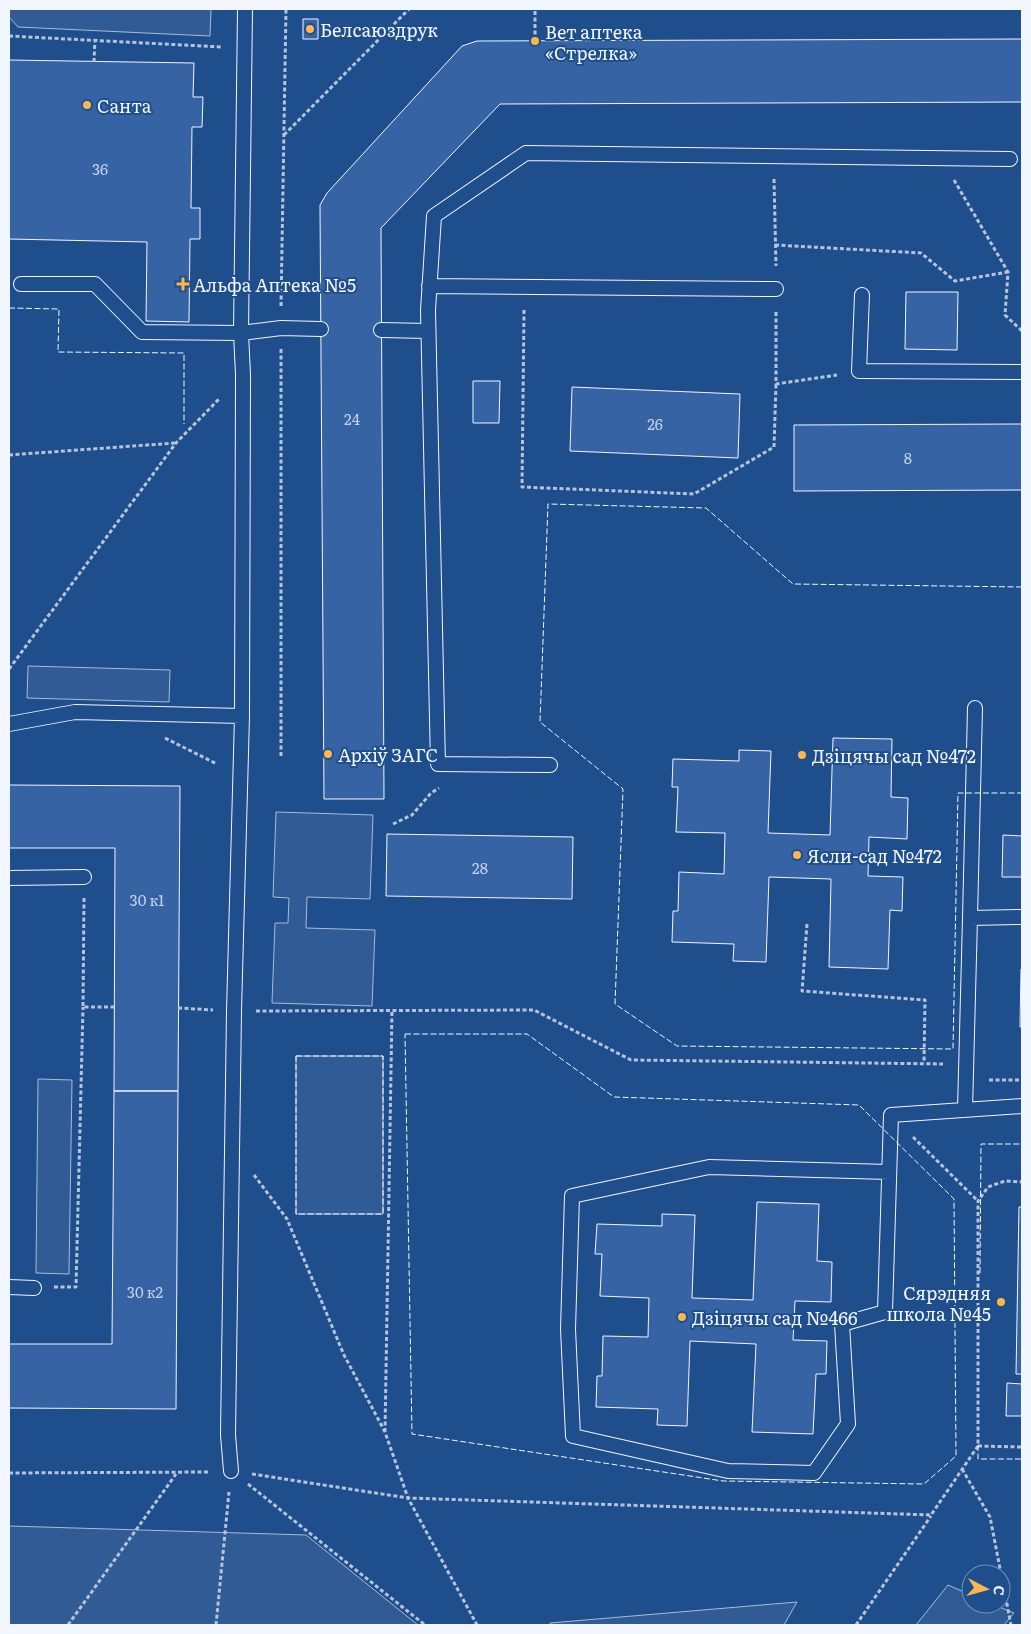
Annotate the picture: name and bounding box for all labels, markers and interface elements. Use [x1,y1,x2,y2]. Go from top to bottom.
place label: Белсаюздрук [320,16,438,43]
place label: Вет аптека «Стрелка» [545,18,643,66]
marker: Белсаюздрук [304,23,316,35]
marker: Вет аптека «Стрелка» [529,35,541,47]
place label: Санта [97,92,152,119]
marker: Санта [81,99,93,111]
house number: 36 [92,157,108,180]
place label: Альфа Аптека №5 [193,271,356,298]
marker: Альфа Аптека №5 [177,278,189,290]
house number: 24 [344,407,360,430]
house number: 26 [647,412,663,435]
house number: 8 [904,446,912,469]
place label: Архіў ЗАГС [338,741,438,768]
place label: Дзіцячы сад №472 [812,742,976,769]
marker: Архіў ЗАГС [322,748,334,760]
marker: Дзіцячы сад №472 [796,749,808,761]
place label: Ясли-сад №472 [807,842,942,869]
marker: Ясли-сад №472 [791,849,803,861]
house number: 28 [472,856,488,879]
house number: 30 к1 [130,888,164,911]
place label: Сярэдняя школа №45 [886,1279,991,1327]
house number: 30 к2 [127,1280,164,1303]
marker: Сярэдняя школа №45 [995,1296,1007,1308]
place label: Дзіцячы сад №466 [692,1304,858,1331]
marker: Дзіцячы сад №466 [676,1311,688,1323]
north arrow [961,1564,1011,1614]
text: С [989,1584,1010,1597]

